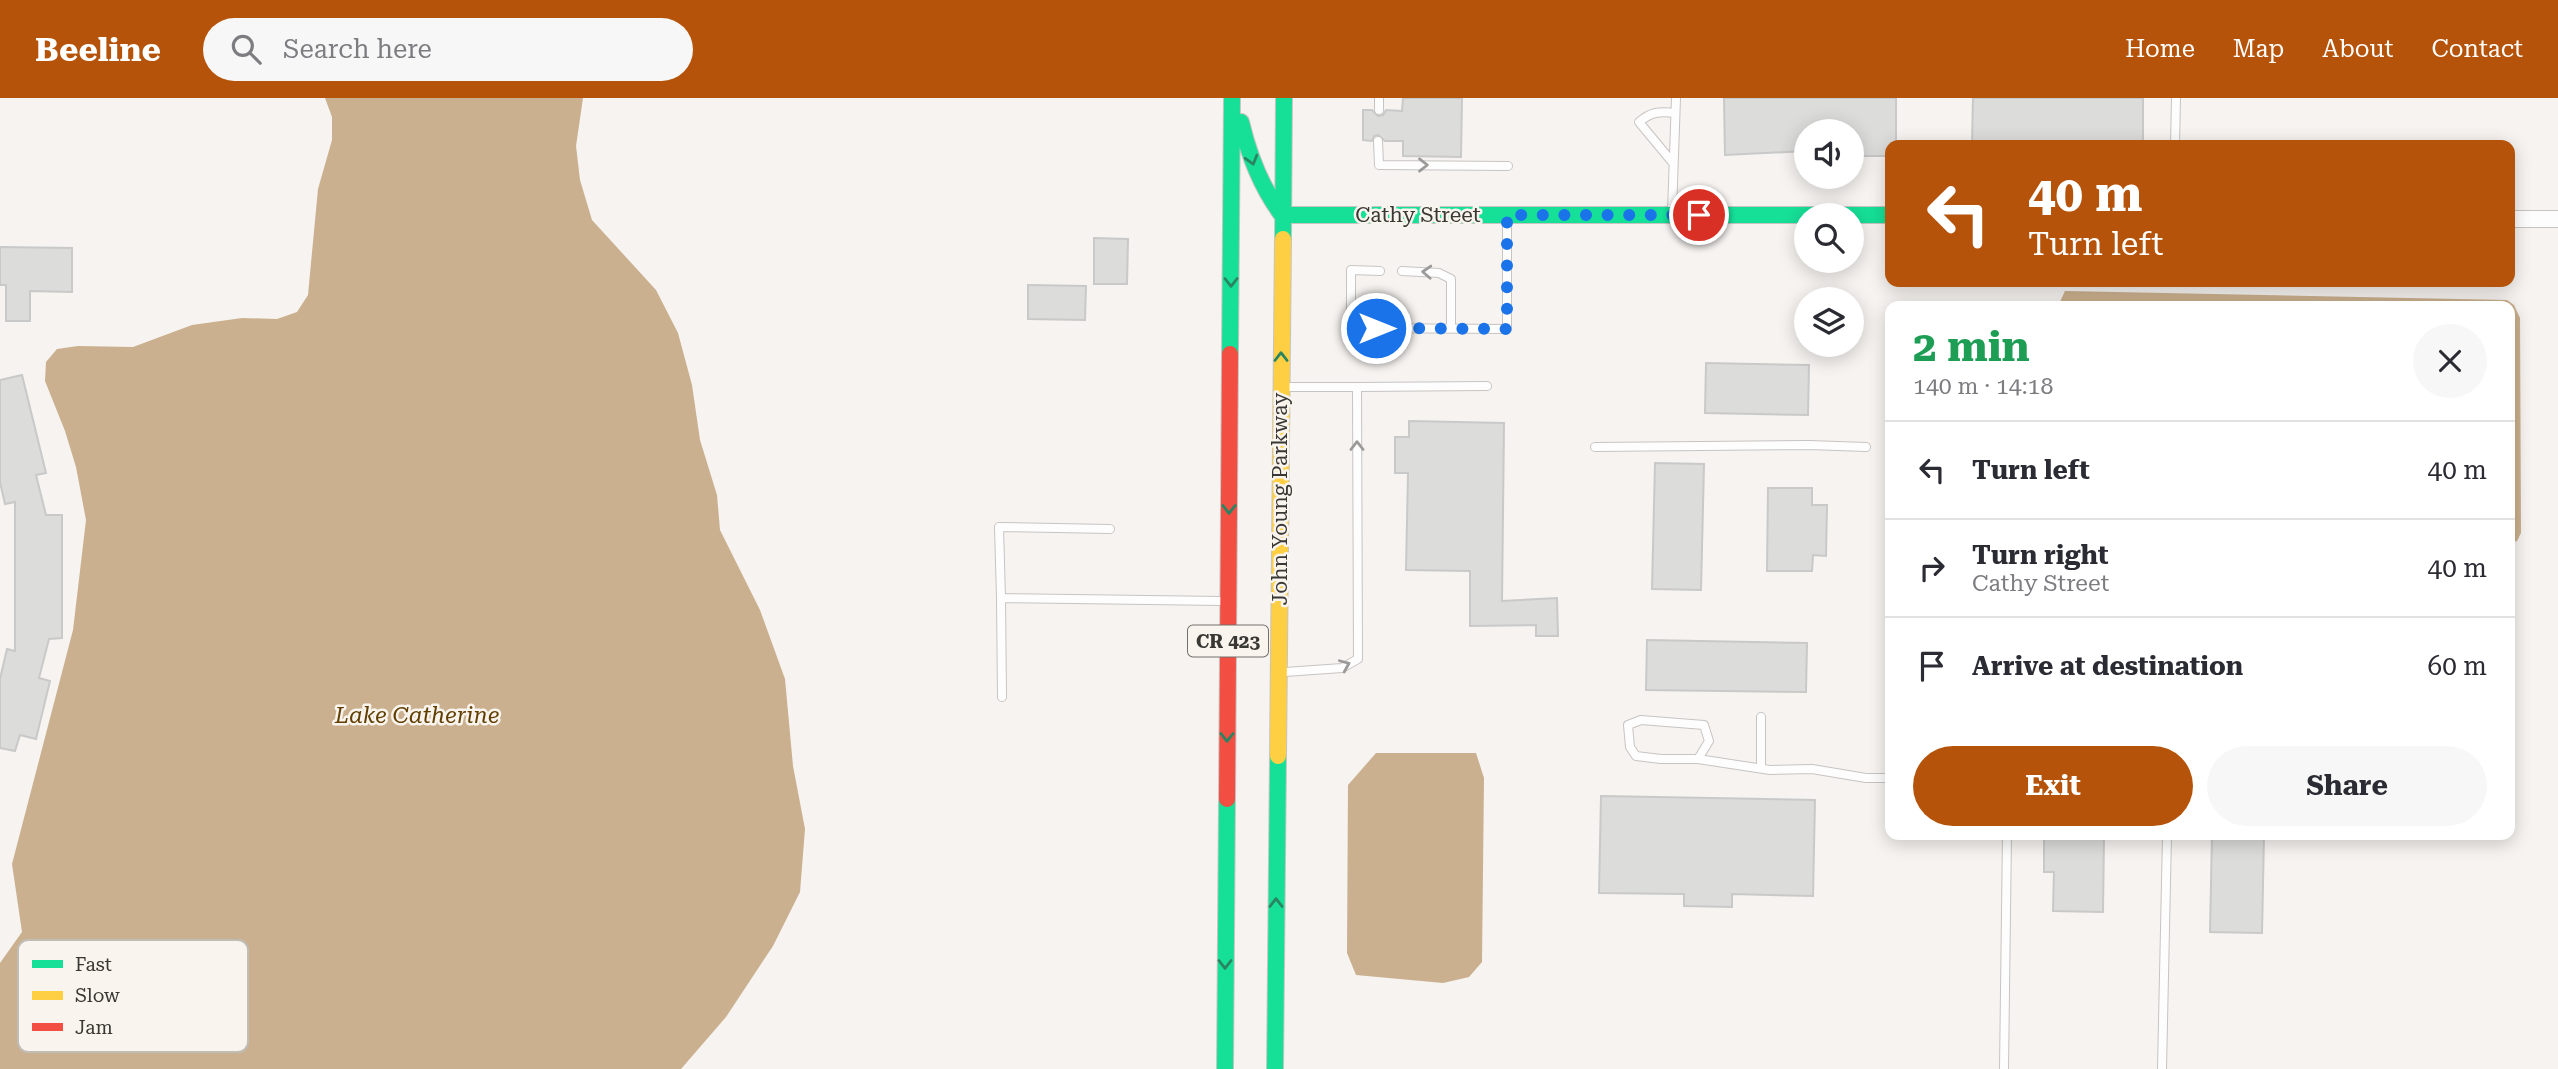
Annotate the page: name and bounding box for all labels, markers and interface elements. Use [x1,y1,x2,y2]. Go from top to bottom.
search box [203,18,693,81]
text: Beeline [35,30,161,69]
icon: search [227,30,265,68]
text: Search here [283,34,432,64]
text: Home [2125,35,2195,63]
text: Map [2233,35,2284,63]
text: About [2322,35,2393,63]
text: Contact [2431,35,2523,63]
map controls [1794,119,1864,357]
button: sound [1794,119,1864,189]
one-way arrow [1243,154,1258,166]
one-way arrow [1418,157,1428,173]
text: 40 m [2028,166,2143,223]
icon: left [1913,168,2004,259]
pin [1669,185,1729,245]
icon: arrive [1680,196,1718,234]
street label: Cathy Street [1355,203,1481,227]
button: search [1794,203,1864,273]
text: Turn left [2028,225,2163,263]
one-way arrow [1421,265,1432,280]
one-way arrow [1223,277,1239,288]
button: layers [1794,287,1864,357]
position arrow [1339,291,1413,365]
text: 2 min [1913,322,2030,371]
button: close [2413,324,2487,398]
one-way arrow [1273,351,1289,362]
text: 140 m · 14:18 [1913,373,2053,400]
street label: John Young Parkway [1268,392,1292,605]
one-way arrow [1349,440,1365,450]
icon: left [1913,451,1951,489]
text: Turn left [1972,455,2090,485]
text: 40 m [2428,455,2487,485]
one-way arrow [1221,505,1237,515]
text: Turn right [1972,540,2108,570]
icon: right [1913,549,1951,587]
text: 40 m [2428,553,2487,583]
text: Cathy Street [1972,570,2109,597]
road number: CR 423 [1188,626,1268,656]
icon: arrive [1913,647,1951,685]
text: Arrive at destination [1972,651,2243,681]
text: 60 m [2428,651,2487,681]
one-way arrow [1338,659,1350,673]
water label: Lake Catherine [334,702,499,729]
one-way arrow [1219,732,1235,743]
button: Exit [1913,746,2193,826]
button: Share [2207,746,2487,826]
one-way arrow [1268,897,1284,908]
legend [18,940,248,1052]
text: Fast [75,953,112,976]
one-way arrow [1217,960,1233,970]
text: Slow [75,984,120,1007]
text: Jam [75,1016,113,1039]

